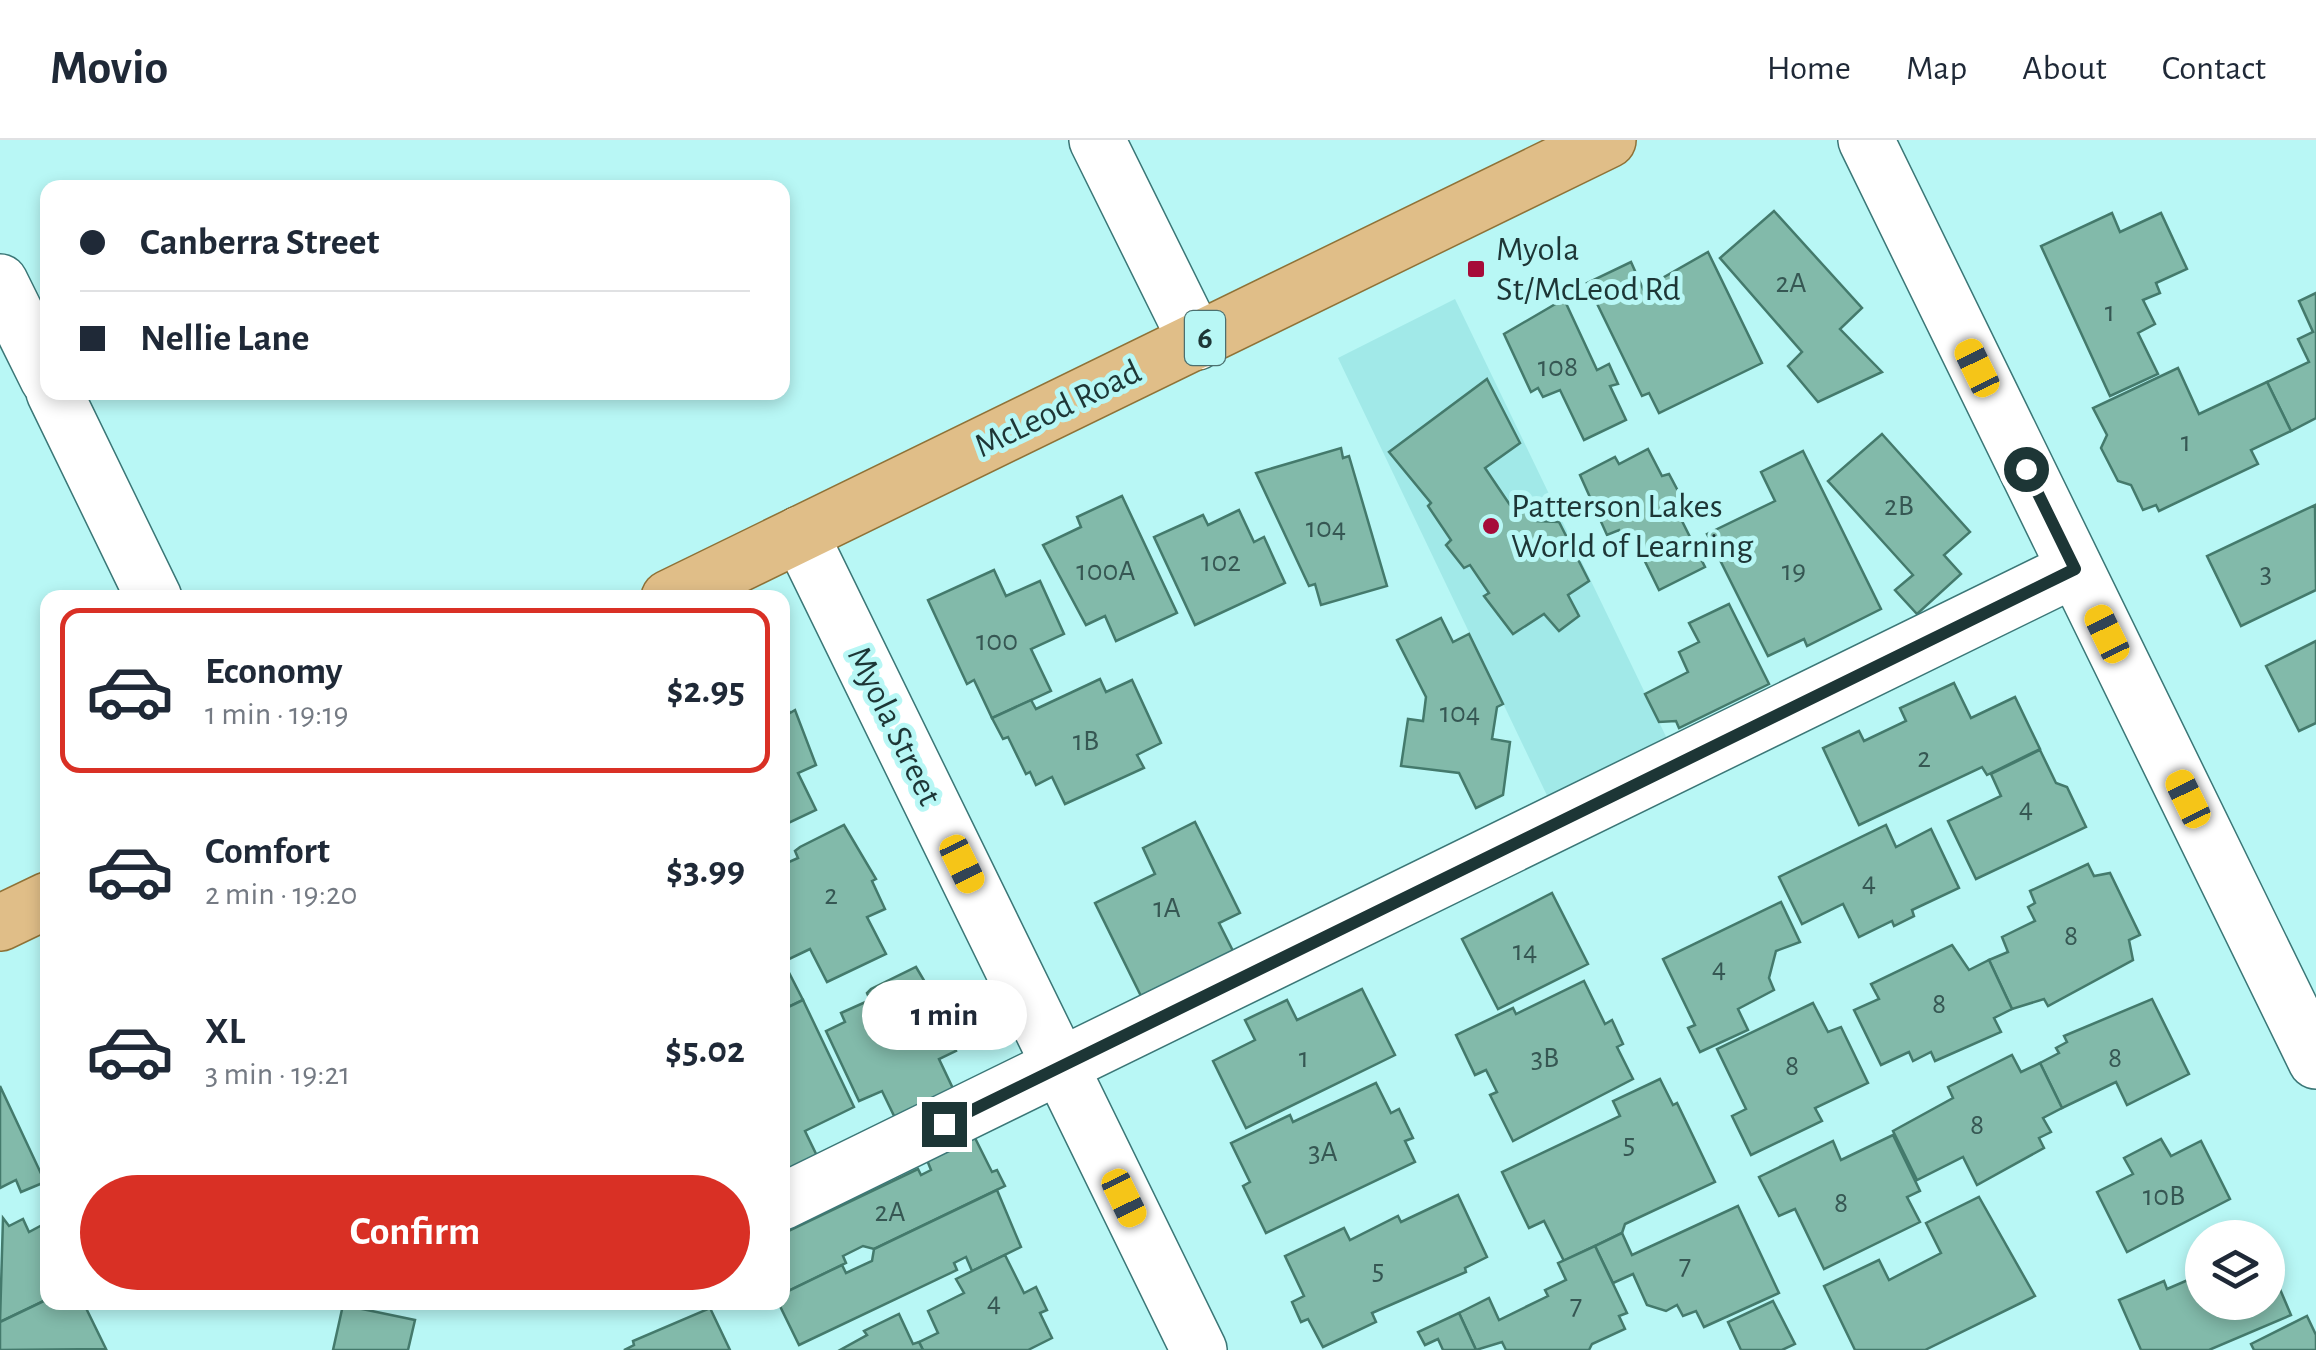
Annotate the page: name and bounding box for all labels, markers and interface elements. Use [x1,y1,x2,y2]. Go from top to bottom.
text: Movio [50,45,168,93]
text: Home [1767,51,1851,86]
text: Map [1906,51,1967,86]
text: About [2022,51,2107,86]
text: Contact [2162,51,2266,86]
text: Canberra Street [140,224,379,262]
place label: Myola St/McLeod Rd [1496,232,1681,307]
marker: Myola St/McLeod Rd [1465,258,1487,280]
house number: 2A [1776,268,1807,298]
house number: 1 [2105,297,2115,327]
road number: 6 [1185,311,1225,365]
text: Nellie Lane [140,320,310,358]
car [1950,334,2004,402]
house number: 108 [1538,352,1578,382]
street label: McLeod Road [969,354,1147,464]
house number: 1 [2181,427,2191,457]
route start [2004,447,2049,492]
place label: Patterson Lakes World of Learning [1511,489,1753,564]
house number: 2B [1884,491,1914,521]
house number: 104 [1306,513,1346,543]
marker: Patterson Lakes World of Learning [1480,515,1502,537]
house number: 102 [1201,547,1241,577]
house number: 100A [1076,556,1136,586]
house number: 19 [1782,556,1806,586]
house number: 3 [2260,558,2272,588]
car [2080,600,2134,668]
house number: 100 [976,626,1018,656]
street label: Myola Street [841,641,947,811]
icon: car [85,646,175,736]
text: Economy [205,653,343,691]
text: $2.95 [667,672,745,710]
text: 1 min · 19:19 [205,698,348,730]
house number: 104 [1440,698,1480,728]
house number: 1B [1073,726,1099,756]
house number: 2 [1917,743,1931,773]
car [2161,765,2215,833]
house number: 4 [2019,793,2033,823]
icon: car [85,826,175,916]
car [935,830,989,898]
text: Comfort [205,833,330,871]
text: $3.99 [666,852,745,890]
house number: 4 [1862,867,1876,897]
text: 2 min · 19:20 [205,878,357,910]
house number: 2 [824,880,838,910]
house number: 1A [1153,893,1181,923]
house number: 8 [2064,921,2078,951]
house number: 14 [1513,936,1537,966]
house number: 4 [1712,953,1726,983]
callout: 1 min [862,979,1026,1049]
house number: 8 [1932,989,1946,1019]
text: 1 min [911,999,978,1031]
icon: car [85,1006,175,1096]
text: XL [205,1013,245,1051]
text: $5.02 [665,1032,745,1070]
house number: 1 [1299,1043,1309,1073]
house number: 3B [1531,1043,1559,1073]
house number: 8 [2108,1043,2122,1073]
house number: 8 [1785,1051,1799,1081]
text: 3 min · 19:21 [205,1058,350,1090]
route end [922,1102,967,1147]
house number: 8 [1970,1110,1984,1140]
house number: 5 [1623,1129,1635,1159]
house number: 3A [1308,1137,1338,1167]
car [1097,1164,1151,1232]
button: Confirm [80,1175,750,1290]
house number: 10B [2143,1181,2185,1211]
house number: 8 [1834,1188,1848,1218]
house number: 2A [875,1197,906,1227]
map controls [2185,1220,2285,1320]
button: layers [2185,1220,2285,1320]
house number: 7 [1679,1250,1691,1280]
house number: 5 [1372,1255,1384,1285]
house number: 4 [987,1287,1001,1317]
house number: 7 [1570,1290,1582,1320]

